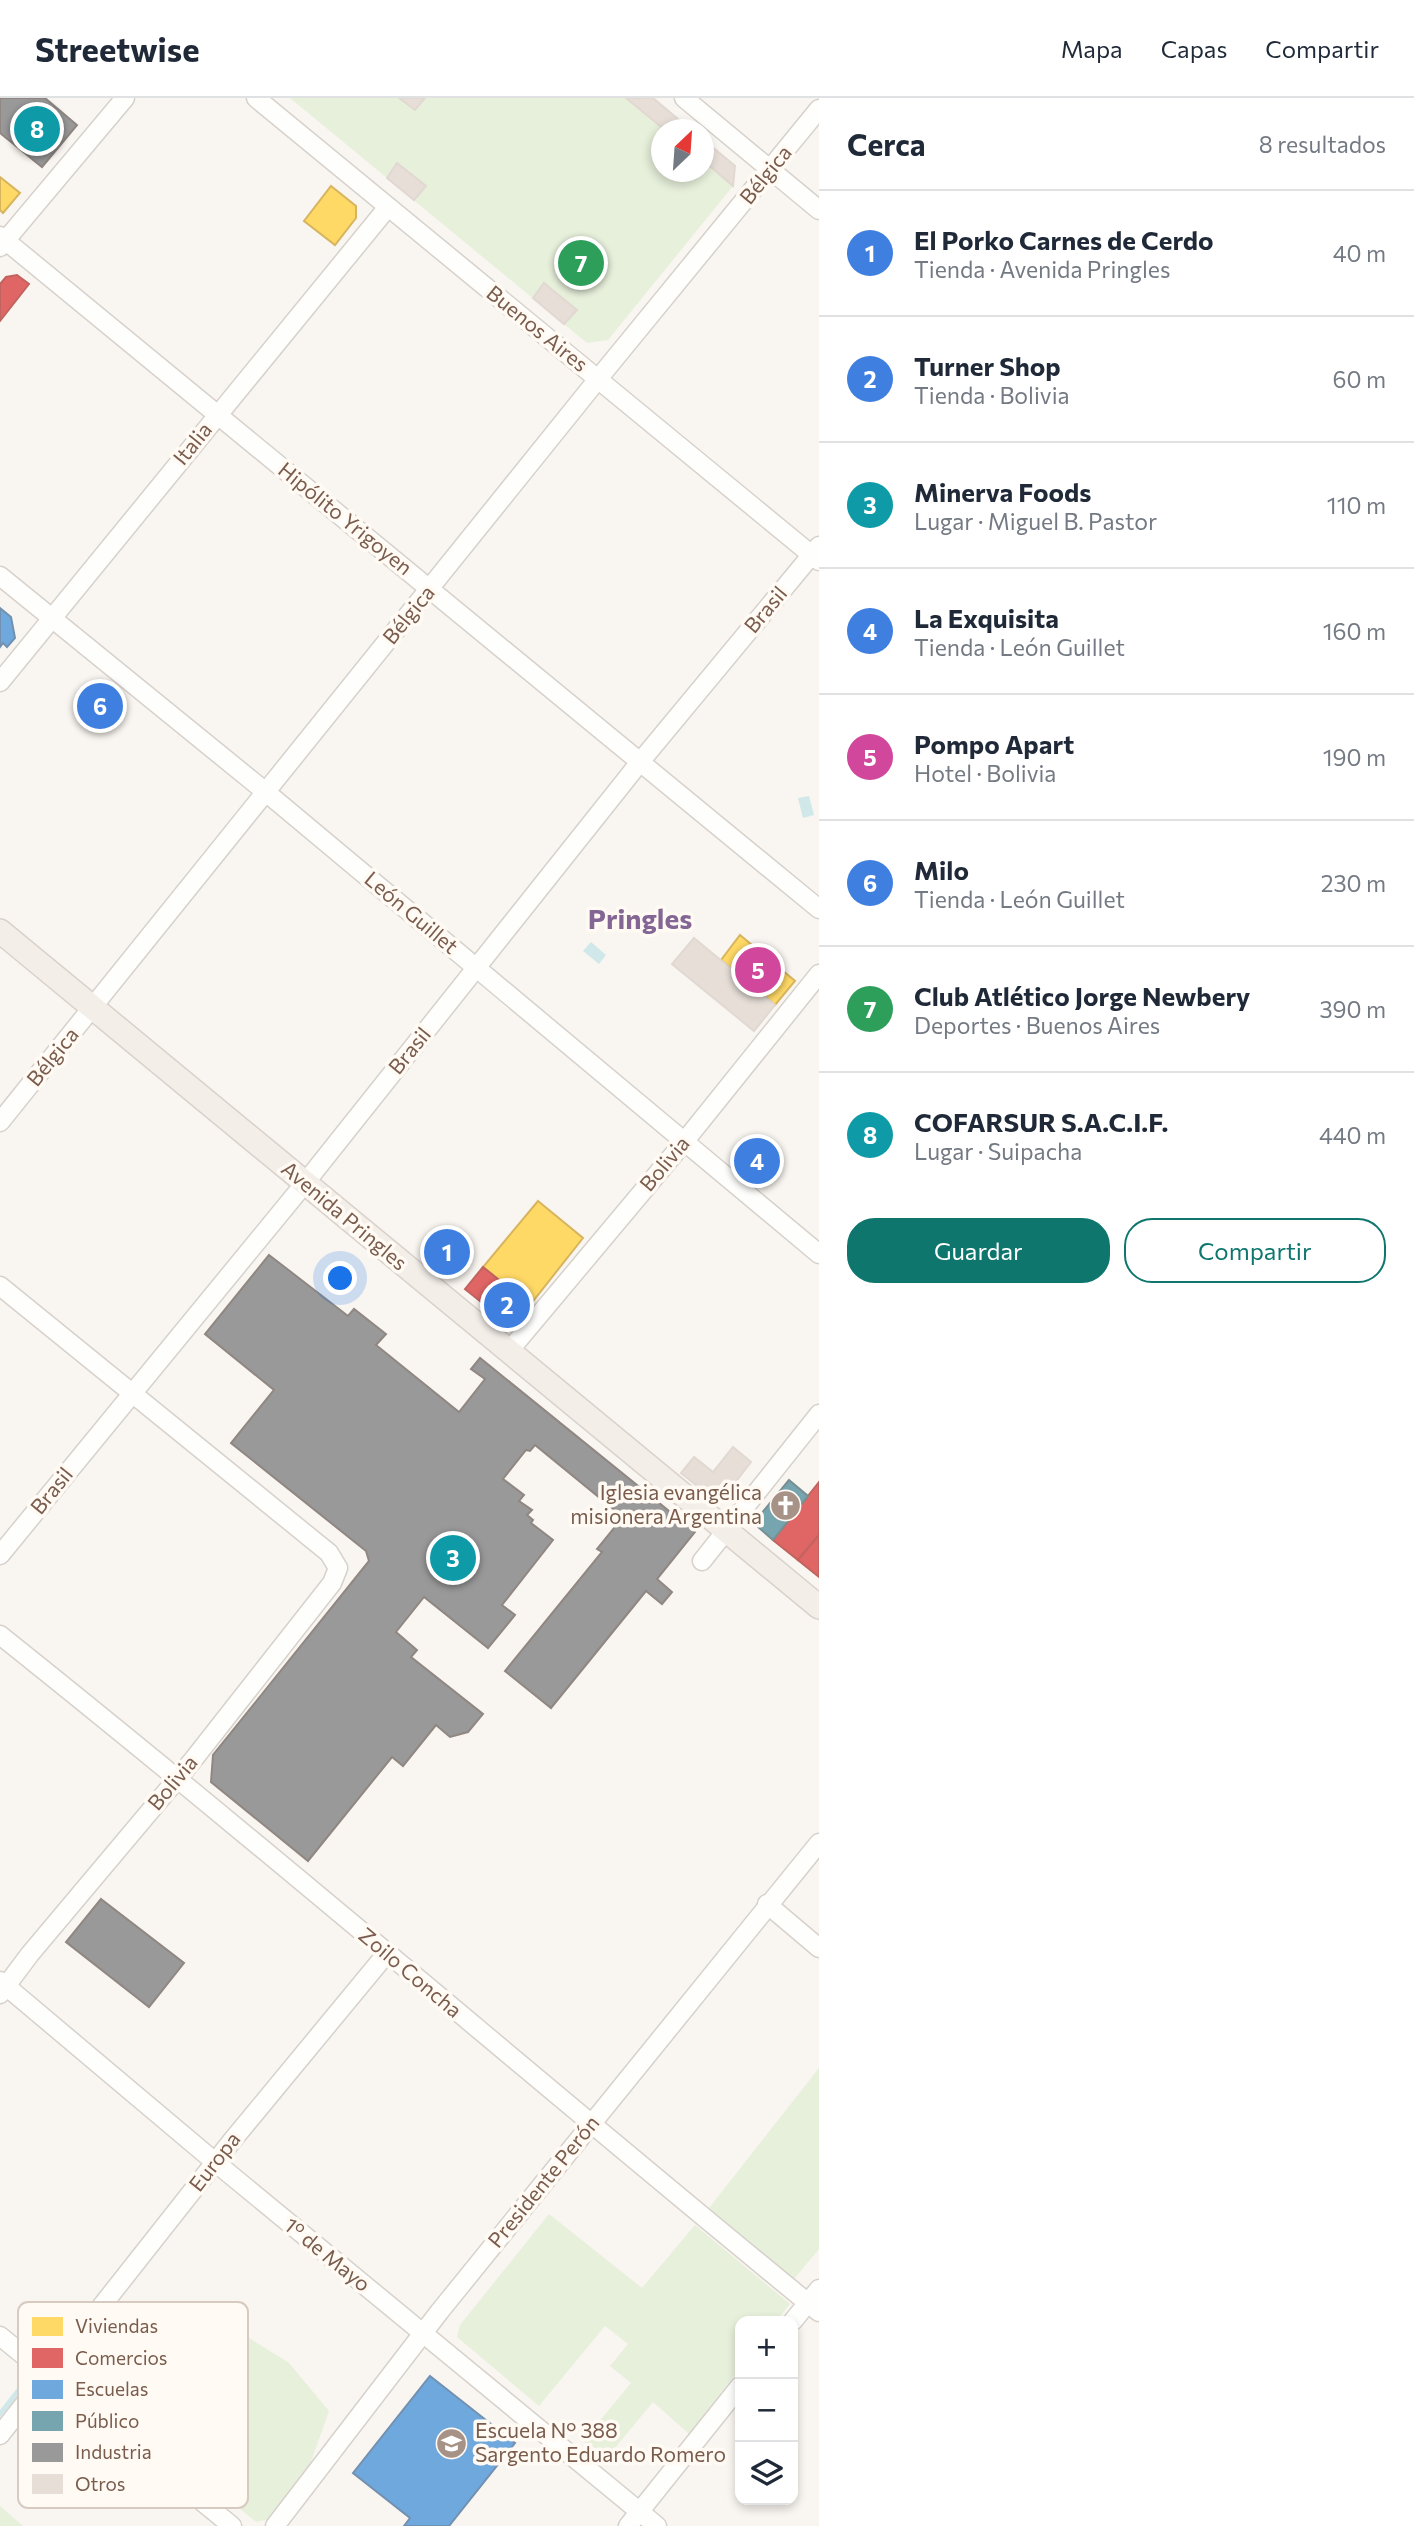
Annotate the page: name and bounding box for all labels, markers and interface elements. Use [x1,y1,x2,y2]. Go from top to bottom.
text: Streetwise [35,28,200,69]
text: Mapa [1061,34,1123,63]
text: Capas [1161,34,1227,63]
text: Compartir [1265,34,1379,63]
pin: 8 [14,103,60,155]
north arrow [651,119,714,182]
text: Cerca [847,125,926,162]
text: 8 resultados [1259,130,1386,158]
street label: Bélgica [734,140,796,208]
text: El Porko Carnes de Cerdo [914,224,1214,255]
pin: 7 [558,237,604,289]
text: 1 [865,239,875,267]
text: 40 m [1333,239,1386,267]
text: Tienda · Avenida Pringles [914,255,1170,283]
street label: Buenos Aires [482,279,594,376]
text: Turner Shop [914,350,1061,381]
text: 2 [863,365,877,393]
text: 60 m [1333,365,1386,393]
text: Tienda · Bolivia [914,381,1070,409]
street label: Italia [167,417,216,469]
street label: Hipólito Yrigoyen [274,456,418,579]
text: Minerva Foods [914,476,1091,507]
text: 3 [863,491,877,519]
text: 110 m [1327,491,1386,519]
text: Lugar · Miguel B. Pastor [914,507,1157,535]
street label: Bélgica [377,580,439,648]
street label: Brasil [738,581,791,637]
text: La Exquisita [914,602,1059,633]
text: 4 [863,617,877,645]
text: 160 m [1323,617,1386,645]
text: Tienda · León Guillet [914,633,1125,661]
pin: 6 [77,680,123,732]
text: Pompo Apart [914,728,1074,759]
text: 5 [863,743,877,771]
text: 190 m [1323,743,1386,771]
text: Hotel · Bolivia [914,759,1056,787]
text: Milo [914,854,969,885]
street label: León Guillet [360,865,464,958]
text: 6 [863,869,877,897]
text: 230 m [1321,869,1386,897]
text: Tienda · León Guillet [914,885,1125,913]
district label: Pringles [588,901,692,935]
pin: 5 [735,944,781,996]
text: Club Atlético Jorge Newbery [914,980,1250,1011]
text: 7 [864,995,876,1023]
text: 390 m [1319,995,1386,1023]
text: Deportes · Buenos Aires [914,1011,1160,1039]
street label: Bélgica [21,1022,83,1090]
street label: Brasil [382,1022,435,1079]
text: COFARSUR S.A.C.I.F. [914,1106,1168,1137]
text: 8 [863,1121,877,1149]
text: 440 m [1319,1121,1386,1149]
street label: Bolivia [634,1130,694,1196]
pin: 4 [734,1135,780,1187]
text: Lugar · Suipacha [914,1137,1082,1165]
street label: Avenida Pringles [277,1155,413,1275]
button: Guardar [847,1218,1110,1283]
button: Compartir [1124,1218,1386,1283]
pin: 1 [424,1226,470,1278]
your location [323,1261,357,1295]
pin: 2 [484,1279,530,1331]
street label: Brasil [24,1462,77,1519]
place label: Iglesia evangélica misionera Argentina [570,1479,762,1528]
church icon: Iglesia evangélica misionera Argentina [768,1488,802,1522]
pin: 3 [430,1532,476,1584]
street label: Bolivia [142,1749,202,1815]
street label: Zoilo Concha [355,1922,467,2022]
street label: Presidente Perón [482,2110,604,2252]
street label: Europa [183,2127,245,2196]
street label: 1º de Mayo [280,2212,376,2296]
legend [18,2302,248,2508]
text: Viviendas [75,2314,158,2337]
map controls [735,2316,798,2505]
button: + [735,2316,798,2379]
text: Comercios [75,2346,167,2369]
text: Escuelas [75,2377,148,2400]
button: − [735,2379,798,2442]
text: Público [75,2409,139,2432]
place label: Escuela N° 388 Sargento Eduardo Romero [475,2417,726,2466]
school or university icon: Escuela N° 388 Sargento Eduardo Romero [435,2426,469,2460]
text: Industria [75,2440,152,2463]
button: layers [735,2442,798,2505]
text: Otros [75,2472,125,2495]

